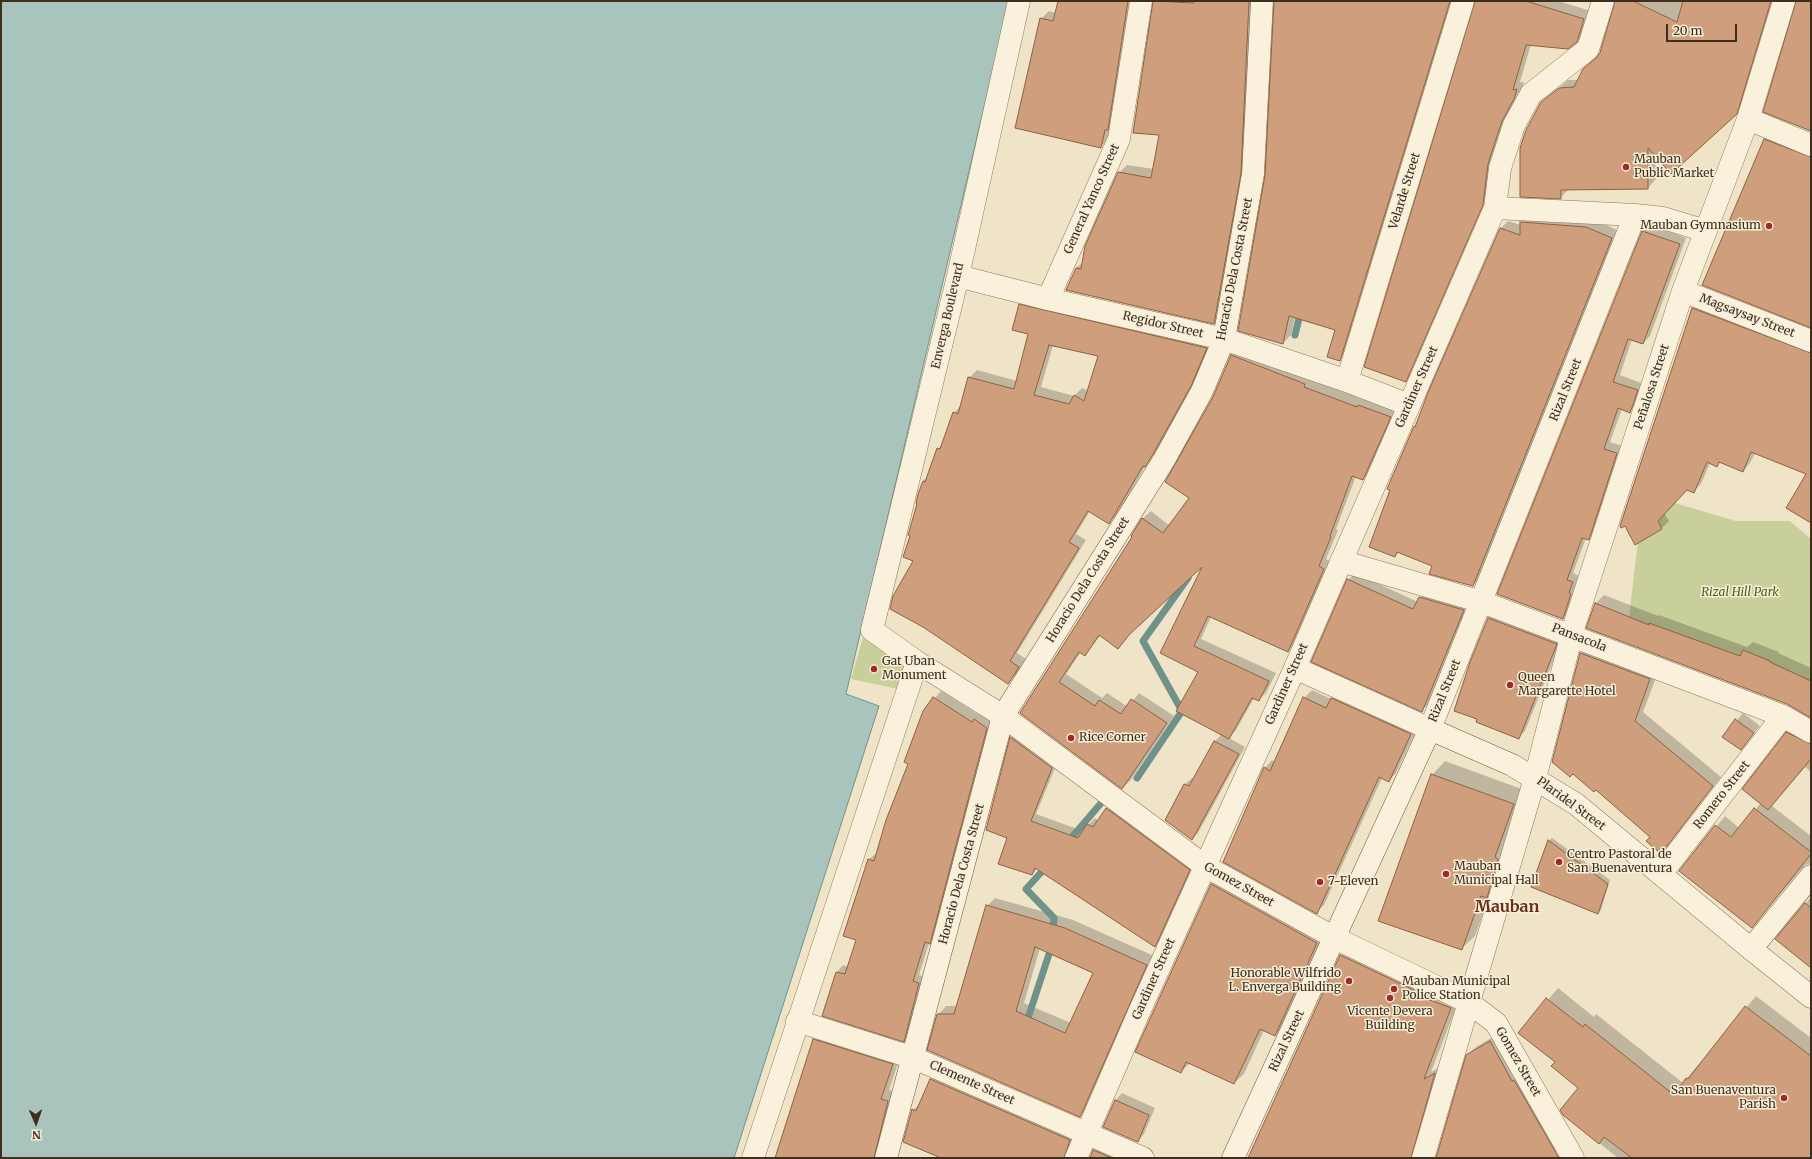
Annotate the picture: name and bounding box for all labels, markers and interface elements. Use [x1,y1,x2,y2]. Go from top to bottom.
scale bar [1668,16,1739,42]
text: 20 m [1673,23,1702,38]
street label: General Yanco Street [1061,142,1123,256]
street label: Velarde Street [1386,151,1424,231]
place label: Mauban Public Market [1634,153,1714,181]
marker: Mauban Public Market [1621,162,1631,172]
street label: Horacio Dela Costa Street [1214,196,1256,342]
place label: Mauban Gymnasium [1640,219,1761,233]
marker: Mauban Gymnasium [1764,221,1774,231]
street label: Enverga Boulevard [929,262,967,370]
street label: Magsaysay Street [1697,291,1797,341]
street label: Regidor Street [1121,309,1205,341]
street label: Peñalosa Street [1631,343,1673,431]
street label: Gardiner Street [1393,344,1441,430]
street label: Rizal Street [1547,356,1585,424]
street label: Horacio Dela Costa Street [1043,515,1133,645]
park label: Rizal Hill Park [1701,586,1779,600]
street label: Pansacola [1550,621,1608,655]
street label: Gardiner Street [1263,641,1311,727]
place label: Gat Uban Monument [882,655,947,683]
street label: Rizal Street [1426,657,1464,725]
marker: Gat Uban Monument [869,664,879,674]
place label: Queen Margarette Hotel [1518,671,1616,699]
marker: Queen Margarette Hotel [1505,680,1515,690]
place label: Rice Corner [1079,731,1146,745]
marker: Rice Corner [1066,733,1076,743]
street label: Romero Street [1691,758,1753,832]
street label: Plaridel Street [1534,774,1608,834]
street label: Horacio Dela Costa Street [936,802,988,946]
place label: Centro Pastoral de San Buenaventura [1567,848,1672,876]
marker: Centro Pastoral de San Buenaventura [1554,857,1564,867]
street label: Gomez Street [1201,860,1277,910]
place label: Mauban Municipal Hall [1454,860,1539,888]
marker: Mauban Municipal Hall [1441,869,1451,879]
place label: 7-Eleven [1328,875,1378,889]
marker: 7-Eleven [1315,877,1325,887]
district label: Mauban [1475,897,1539,917]
street label: Gardiner Street [1130,936,1178,1022]
place label: Honorable Wilfrido L. Enverga Building [1228,967,1341,995]
place label: Mauban Municipal Police Station [1402,975,1510,1003]
marker: Honorable Wilfrido L. Enverga Building [1344,976,1354,986]
marker: Mauban Municipal Police Station [1389,984,1399,994]
marker: Vicente Devera Building [1385,993,1395,1003]
place label: Vicente Devera Building [1347,1005,1433,1033]
street label: Rizal Street [1266,1008,1308,1074]
street label: Gomez Street [1492,1025,1544,1099]
street label: Clemente Street [927,1058,1017,1108]
place label: San Buenaventura Parish [1671,1084,1776,1112]
marker: San Buenaventura Parish [1779,1093,1789,1103]
north arrow [16,1103,56,1143]
text: N [32,1128,41,1142]

